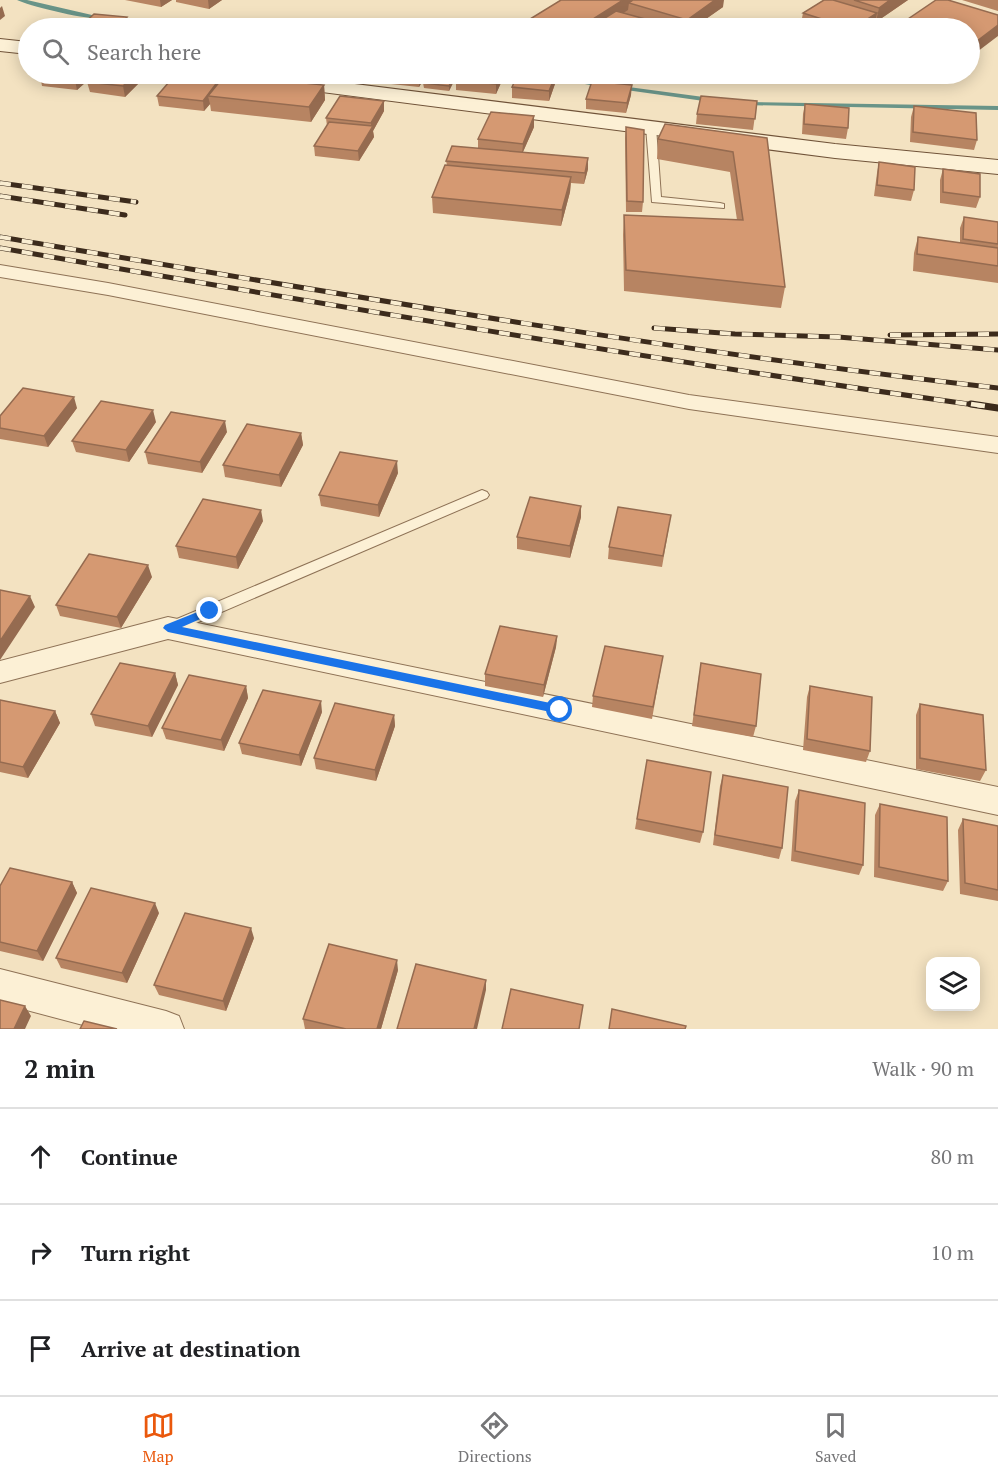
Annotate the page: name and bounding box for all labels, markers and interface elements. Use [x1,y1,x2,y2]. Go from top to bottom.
search box [18,18,980,84]
icon: search [39,35,72,68]
text: Search here [87,37,201,66]
route end [196,597,222,623]
route start [546,696,572,722]
map controls [926,957,980,1011]
button: layers [926,957,980,1011]
text: 2 min [24,1051,95,1085]
text: Walk · 90 m [872,1055,974,1082]
icon: ahead [24,1140,57,1173]
text: Continue [81,1142,178,1171]
text: 80 m [931,1143,974,1170]
icon: right [24,1236,57,1269]
text: Turn right [81,1238,190,1267]
text: 10 m [931,1239,974,1266]
icon: arrive [24,1332,57,1365]
text: Arrive at destination [81,1334,300,1363]
tab: Map [142,1409,175,1467]
tab: Directions [458,1409,532,1467]
tab: Saved [815,1409,856,1467]

